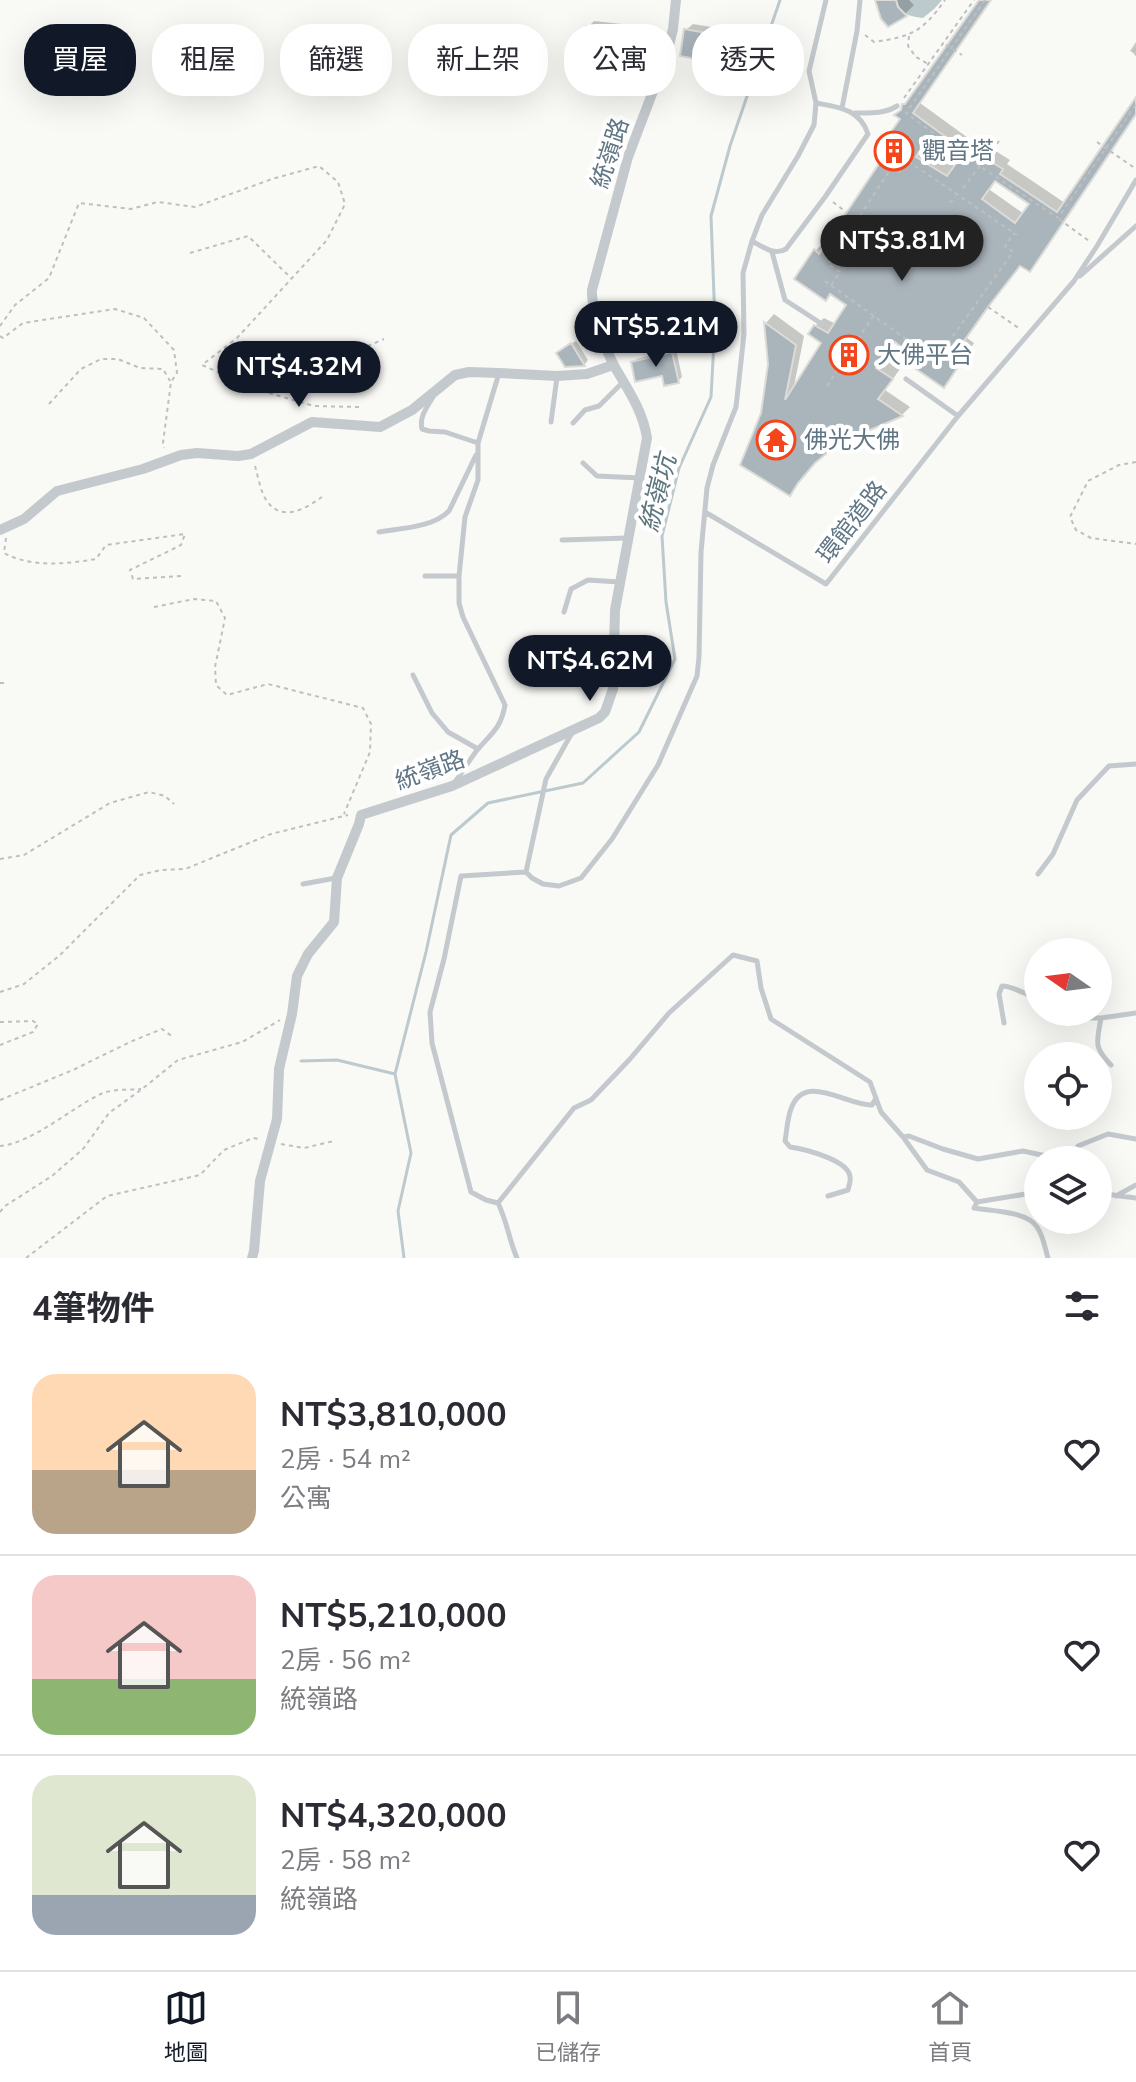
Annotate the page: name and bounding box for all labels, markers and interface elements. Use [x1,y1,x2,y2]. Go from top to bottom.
chip: 買屋 [24,24,136,96]
chip: 租屋 [152,24,264,96]
chip: 篩選 [280,24,392,96]
chip: 新上架 [408,24,548,96]
chip: 公寓 [564,24,676,96]
chip: 透天 [692,24,804,96]
street label: 統嶺路 [584,114,636,192]
building icon: 觀音塔 [873,130,915,172]
place label: 觀音塔 [922,135,994,167]
pin: NT$3.81M [819,215,985,283]
text: NT$3.81M [838,223,966,258]
pin: NT$5.21M [573,301,739,369]
text: NT$5.21M [592,309,720,344]
building icon: 大佛平台 [828,334,870,376]
place label: 大佛平台 [877,339,973,371]
pin: NT$4.32M [216,341,382,409]
text: NT$4.32M [235,349,363,384]
temple icon: 佛光大佛 [755,419,797,461]
place label: 佛光大佛 [804,424,900,456]
water label: 統嶺坑 [632,447,685,535]
street label: 環館道路 [810,474,894,570]
pin: NT$4.62M [507,635,673,703]
text: NT$4.62M [526,643,654,678]
street label: 統嶺路 [391,743,469,797]
north arrow [1024,938,1112,1026]
map controls [1024,938,1112,1234]
button: locate [1024,1042,1112,1130]
button: layers [1024,1146,1112,1234]
icon: filters [1060,1284,1104,1328]
text: 4筆物件 [32,1286,154,1332]
text: NT$3,810,000 [280,1392,507,1438]
icon: home [96,1406,192,1502]
icon: heart [1060,1432,1104,1476]
text: 2房 · 54 m² [280,1442,411,1477]
text: 公寓 [280,1481,332,1516]
text: NT$5,210,000 [280,1593,507,1639]
icon: home [96,1607,192,1703]
icon: heart [1060,1633,1104,1677]
text: 2房 · 56 m² [280,1643,411,1678]
text: 統嶺路 [280,1682,358,1717]
text: NT$4,320,000 [280,1793,507,1839]
icon: home [96,1807,192,1903]
icon: heart [1060,1833,1104,1877]
text: 2房 · 58 m² [280,1843,411,1878]
text: 統嶺路 [280,1882,358,1917]
tab: 地圖 [164,1986,208,2068]
tab: 已儲存 [535,1986,601,2068]
tab: 首頁 [928,1986,972,2068]

